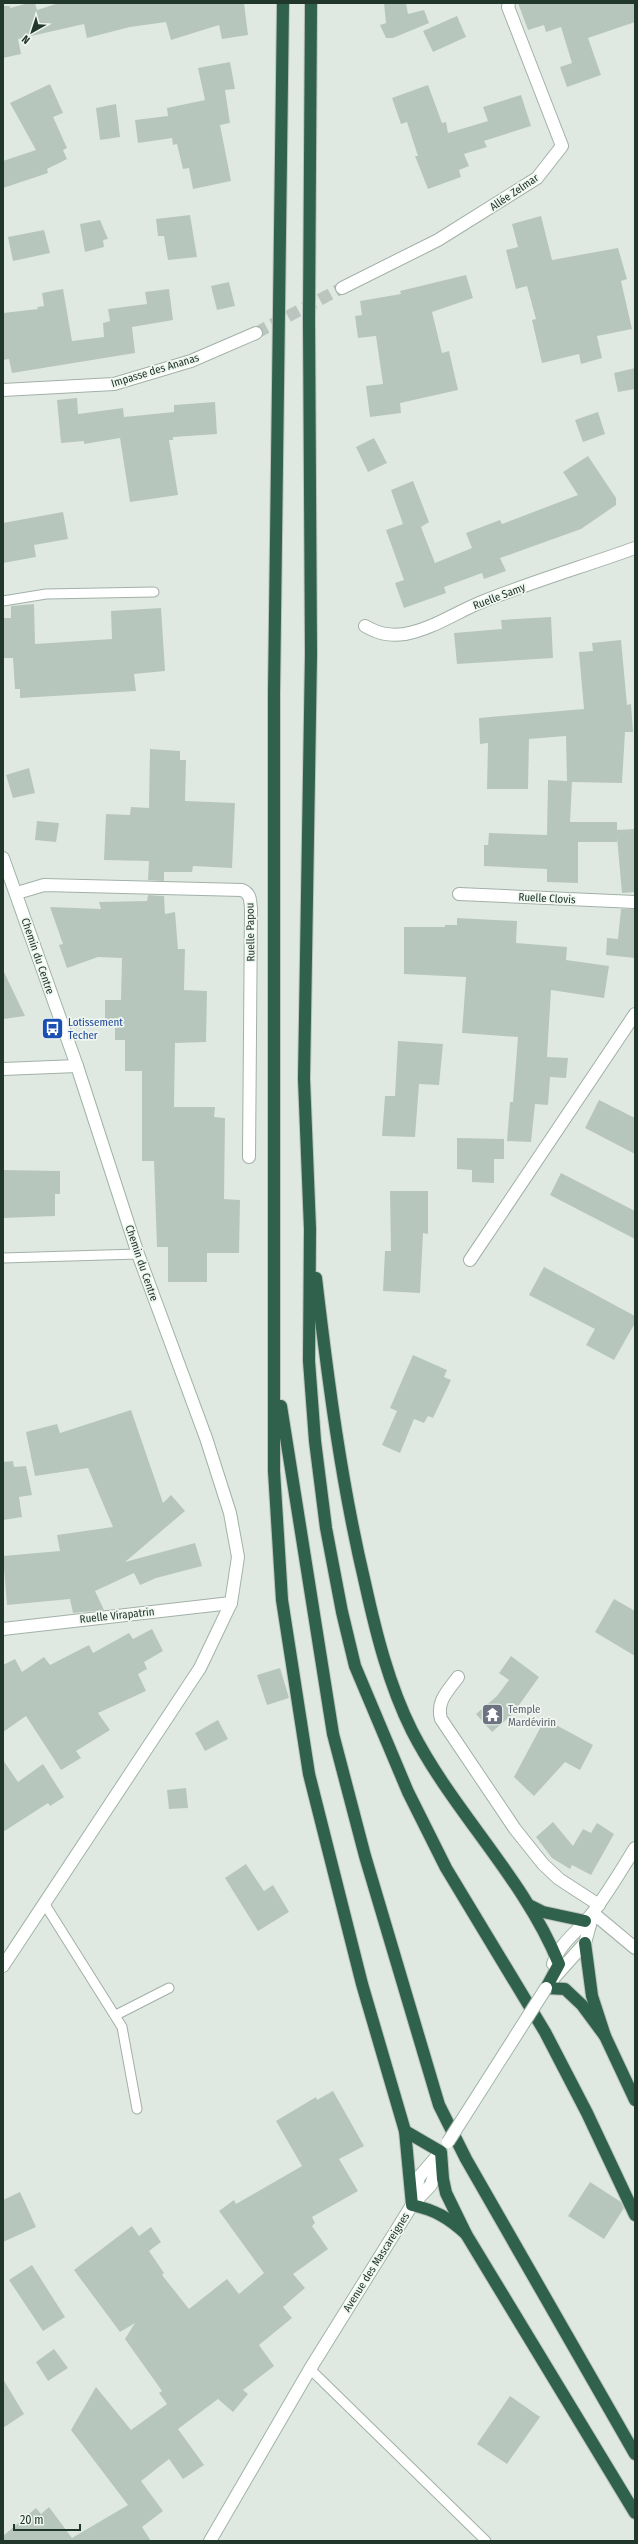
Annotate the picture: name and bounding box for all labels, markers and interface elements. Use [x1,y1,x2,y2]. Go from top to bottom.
north arrow [12,12,52,52]
text: N [19,32,33,47]
street label: Allée Zelmar [487,171,541,213]
street label: Impasse des Ananas [110,351,201,390]
street label: Ruelle Samy [471,580,527,612]
street label: Ruelle Clovis [518,891,576,907]
street label: Ruelle Papou [243,902,258,962]
street label: Chemin du Centre [18,916,57,996]
bus stop icon: Lotissement Techer [39,1015,65,1041]
place label: Lotissement Techer [68,1016,123,1042]
street label: Chemin du Centre [122,1223,161,1303]
street label: Ruelle Virapatrin [79,1605,155,1626]
temple icon: Temple Mardévirin [480,1702,506,1728]
place label: Temple Mardévirin [508,1703,556,1729]
street label: Avenue des Mascareignes [340,2210,413,2314]
scale bar [14,2506,80,2532]
text: 20 m [20,2513,44,2527]

